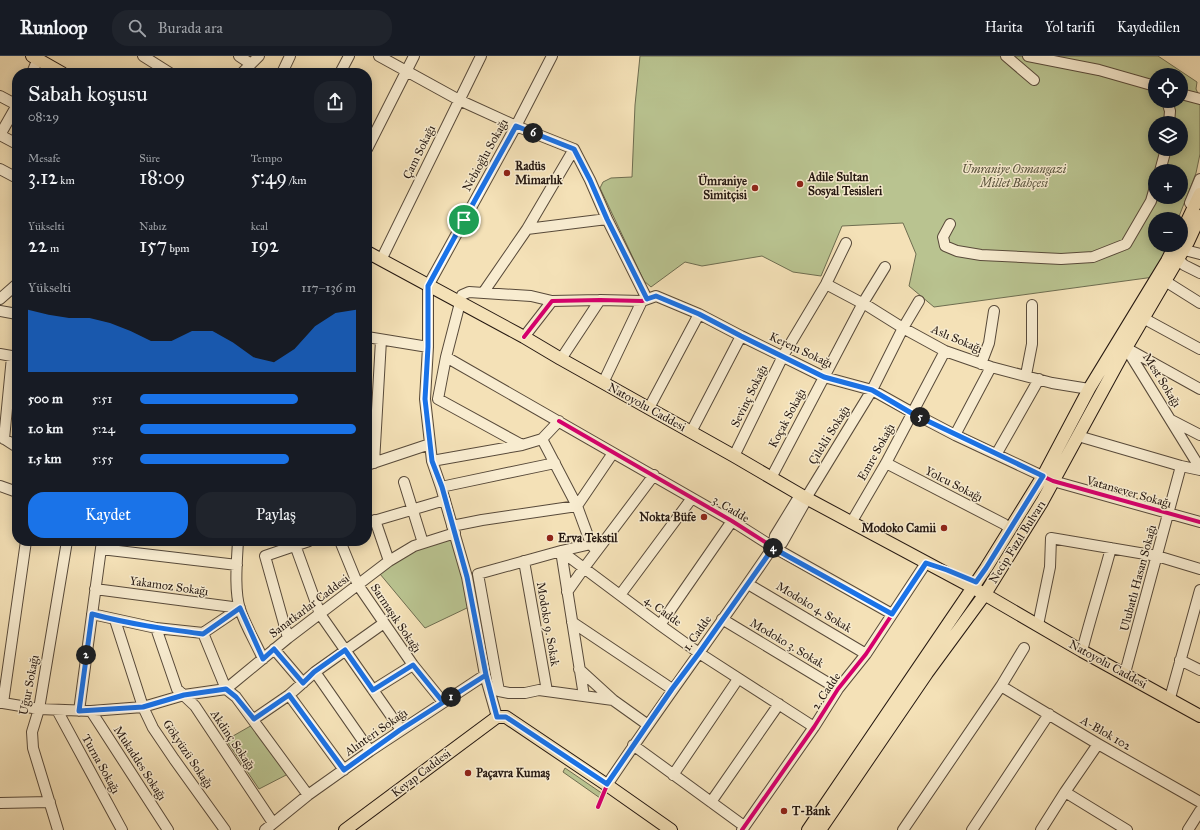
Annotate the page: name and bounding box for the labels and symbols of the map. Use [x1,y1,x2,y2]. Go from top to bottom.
street label: Nebioğlu Sokağı [459,116,512,194]
street label: Çam Sokağı [400,122,439,182]
pin: 6 [523,123,543,143]
place label: Radüs Mimarlık [515,159,563,187]
park label: Ümraniye Osmangazi Millet Bahçesi [962,161,1067,190]
marker: Radüs Mimarlık [502,168,512,178]
place label: Adile Sultan Sosyal Tesisleri [807,170,883,199]
place label: Ümraniye Simitçisi [698,173,748,203]
marker: Adile Sultan Sosyal Tesisleri [795,179,805,189]
marker: Ümraniye Simitçisi [750,183,760,193]
pin [447,203,481,237]
street label: Aslı Sokağı [928,322,985,357]
street label: Kerem Sokağı [767,329,835,372]
street label: Mest Sokağı [1139,350,1184,411]
street label: Sevinç Sokağı [728,362,771,430]
street label: Natoyolu Caddesi [606,380,689,435]
street label: Koçak Sokağı [765,385,810,451]
street label: Çilekli Sokağı [805,402,854,468]
pin: 5 [910,407,930,427]
street label: Emre Sokağı [855,420,899,484]
street label: Yolcu Sokağı [922,464,986,506]
street label: Vatansever Sokağı [1084,473,1174,512]
street label: 3. Cadde [710,493,752,525]
street label: Necip Fazıl Bulvarı [986,497,1049,586]
place label: Nokta Büfe [639,510,696,524]
marker: Nokta Büfe [699,512,709,522]
place label: Modoko Camii [861,521,937,535]
street label: Ulubatlı Hasan Sokağı [1117,522,1160,633]
marker: Modoko Camii [939,523,949,533]
place label: Erva Tekstil [558,531,618,545]
marker: Erva Tekstil [545,533,555,543]
pin: 4 [763,538,783,558]
street label: Sanatkarlar Caddesi [266,571,352,641]
street label: Yakamoz Sokağı [129,574,210,600]
street label: Modoko 4. Sokak [774,579,855,635]
street label: Sarmaşık Sokağı [367,581,425,656]
street label: Modoko 9. Sokak [534,581,562,668]
street label: 4. Cadde [642,593,684,629]
street label: 1. Cadde [680,613,714,653]
street label: Modoko 3. Sokak [748,615,827,671]
street label: Natoyolu Caddesi [1067,637,1150,692]
pin: 2 [76,645,96,665]
street label: Uğur Sokağı [16,653,43,716]
street label: 2. Cadde [809,670,843,712]
pin: 1 [441,687,461,707]
street label: Alınteri Sokağı [341,705,411,760]
street label: Akdinç Sokağı [206,706,259,774]
street label: A-Blok 102 [1077,712,1134,753]
street label: Gökyüzü Sokağı [159,717,216,792]
street label: Mukaddes Sokağı [110,723,170,804]
street label: Turna Sokağı [78,732,123,797]
street label: Keyap Caddesi [389,746,454,800]
place label: Paçavra Kumaş [476,766,551,781]
marker: Paçavra Kumaş [463,768,473,778]
place label: T-Bank [791,804,831,818]
marker: T-Bank [779,806,789,816]

